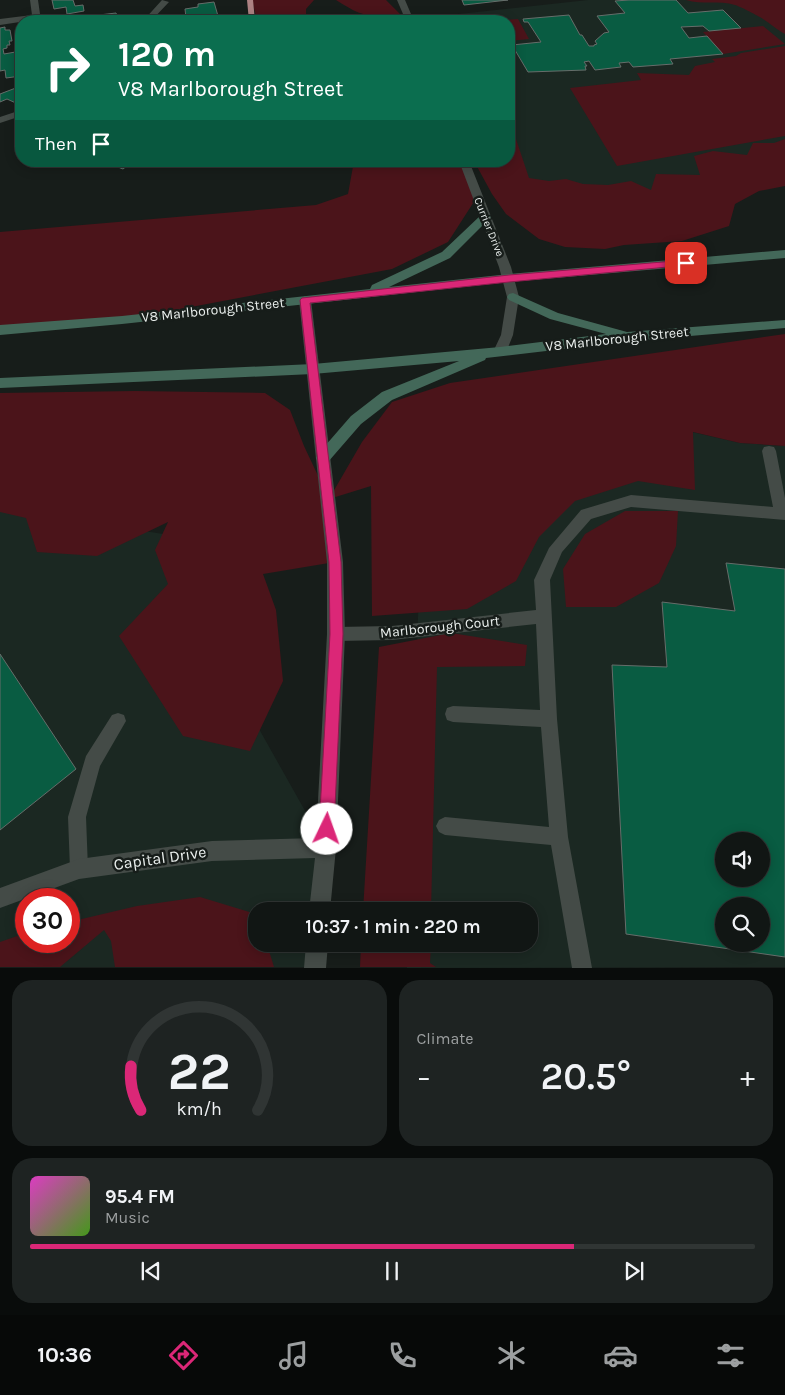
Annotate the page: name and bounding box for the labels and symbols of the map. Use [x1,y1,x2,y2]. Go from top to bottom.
street label: Currier Drive [471,196,507,259]
pin [665,242,707,284]
street label: V8 Marlborough Street [141,294,285,326]
street label: V8 Marlborough Street [545,323,689,355]
street label: Marlborough Court [379,612,501,642]
position arrow [300,802,352,854]
street label: Capital Drive [113,842,207,874]
speed limit sign: 30 [15,888,80,953]

